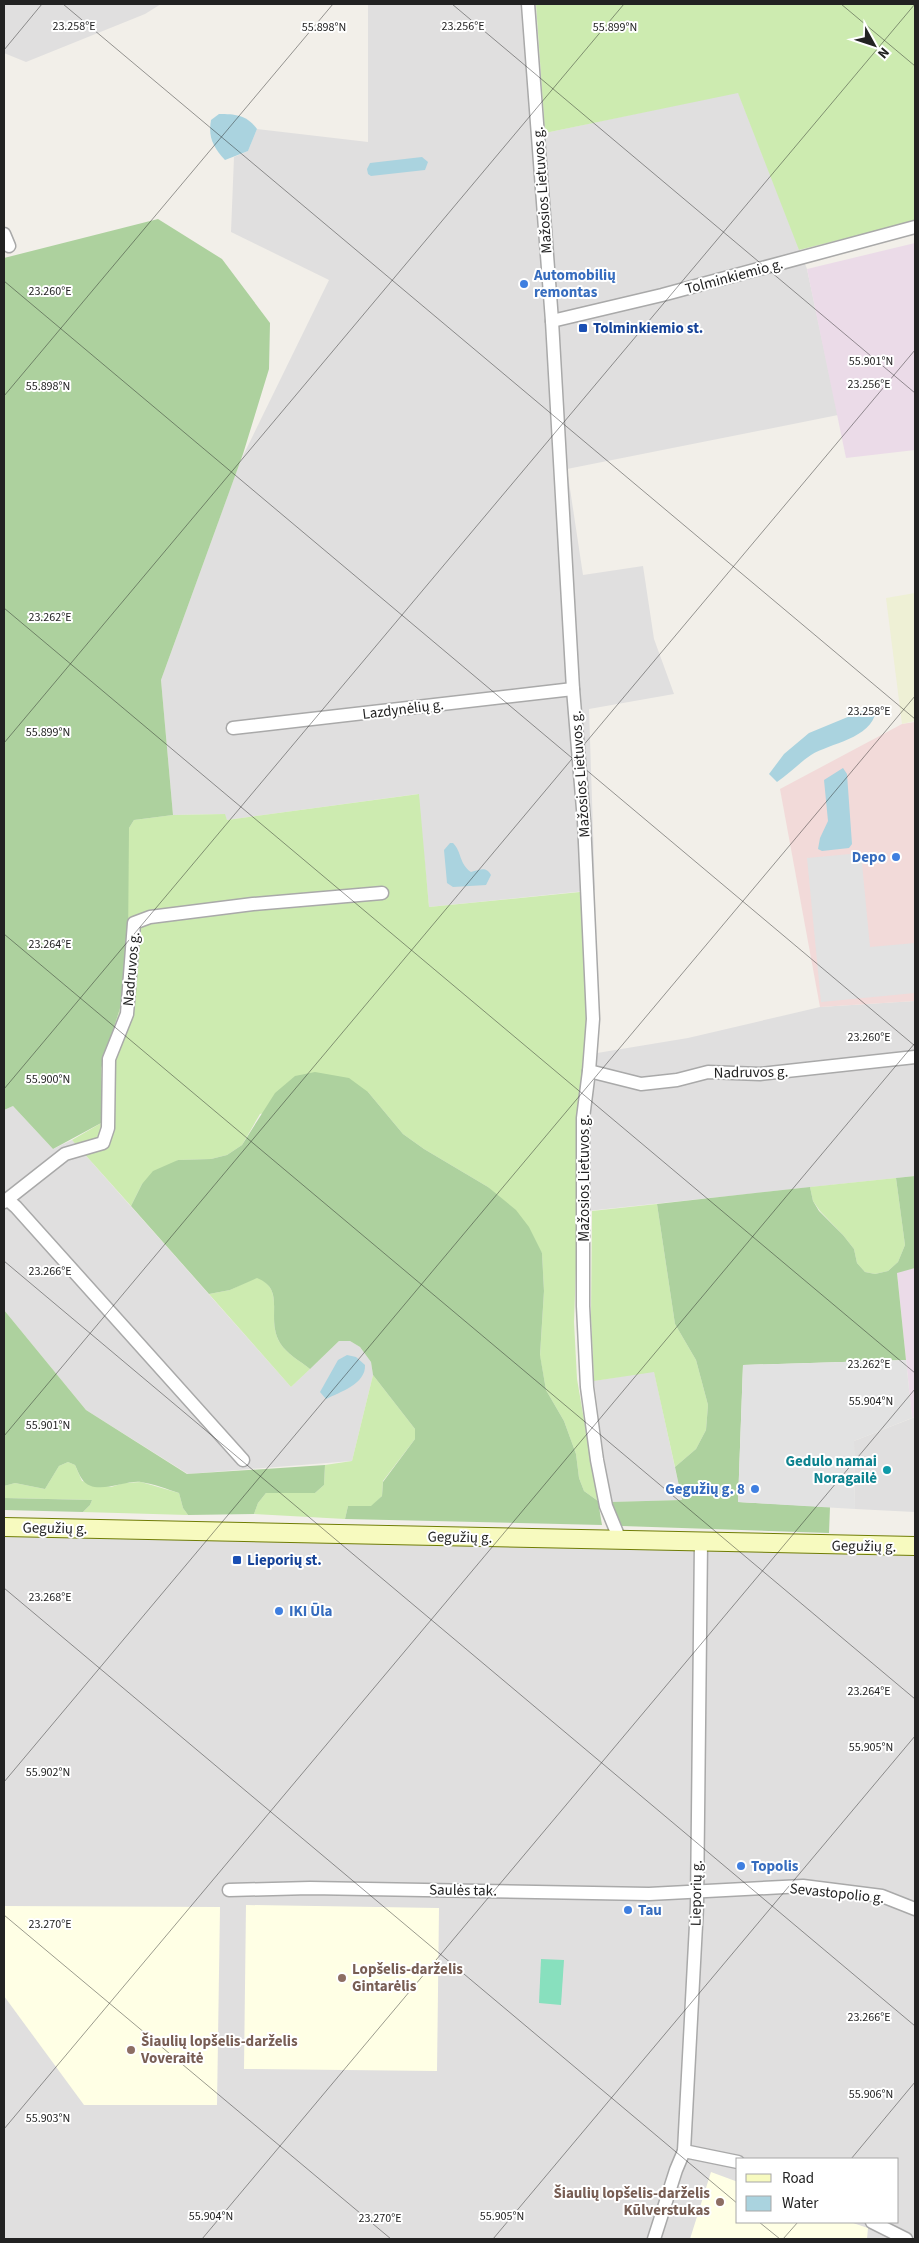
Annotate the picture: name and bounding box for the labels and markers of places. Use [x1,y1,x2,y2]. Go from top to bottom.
place label: Automobilių remontas [533,265,616,303]
marker: Automobilių remontas [518,278,530,290]
place label: Tolminkiemio st. [593,318,703,339]
marker: Tolminkiemio st. [577,322,589,334]
place label: Depo [852,847,886,868]
marker: Depo [890,851,902,863]
place label: Gedulo namai Noragailė [786,1451,877,1489]
marker: Gedulo namai Noragailė [881,1464,893,1476]
place label: Gegužių g. 8 [665,1479,745,1500]
marker: Gegužių g. 8 [749,1483,761,1495]
place label: Lieporių st. [247,1550,322,1571]
marker: Lieporių st. [231,1554,243,1566]
place label: IKI Ūla [289,1601,333,1622]
marker: IKI Ūla [273,1605,285,1617]
place label: Topolis [751,1856,799,1877]
marker: Topolis [735,1860,747,1872]
place label: Tau [638,1900,662,1921]
marker: Tau [622,1904,634,1916]
place label: Lopšelis-darželis Gintarėlis [352,1959,463,1997]
marker: Lopšelis-darželis Gintarėlis [336,1972,348,1984]
place label: Šiaulių lopšelis-darželis Voveraitė [140,2031,298,2069]
marker: Šiaulių lopšelis-darželis Voveraitė [125,2044,137,2056]
place label: Šiaulių lopšelis-darželis Kūlverstukas [553,2183,710,2221]
marker: Šiaulių lopšelis-darželis Kūlverstukas [714,2196,726,2208]

